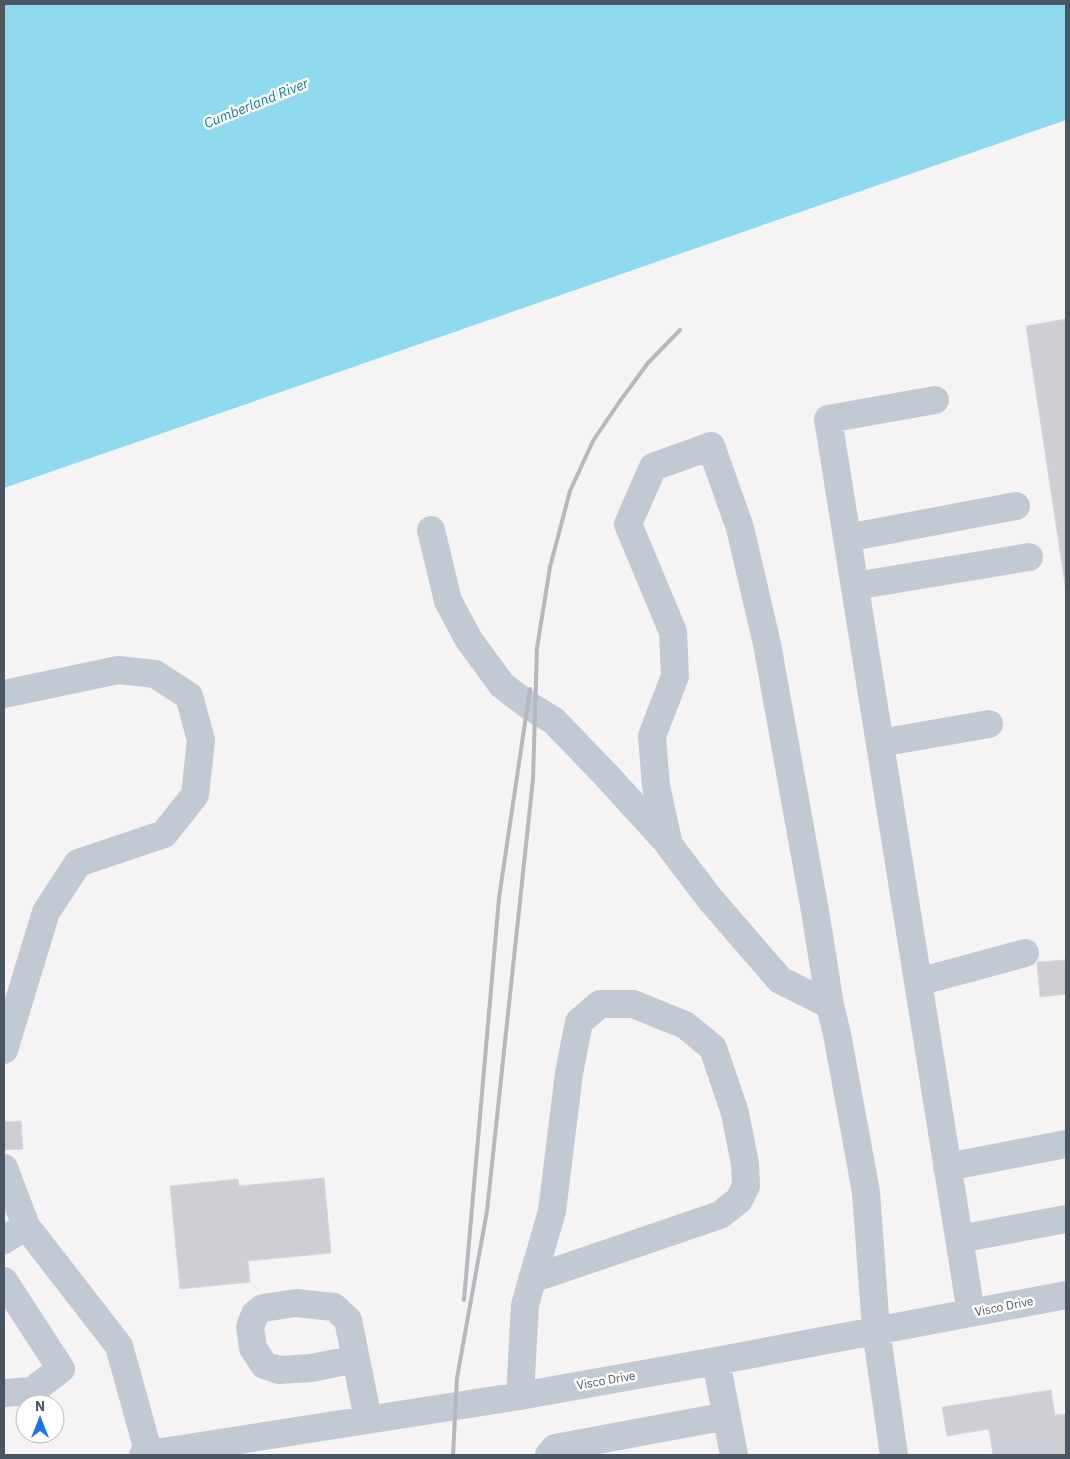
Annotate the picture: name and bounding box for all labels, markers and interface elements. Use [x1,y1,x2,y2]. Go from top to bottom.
water label: Cumberland River [201,74,312,132]
street label: Visco Drive [973,1293,1035,1319]
street label: Visco Drive [575,1367,637,1393]
north arrow [15,1394,65,1444]
text: N [35,1397,45,1415]

